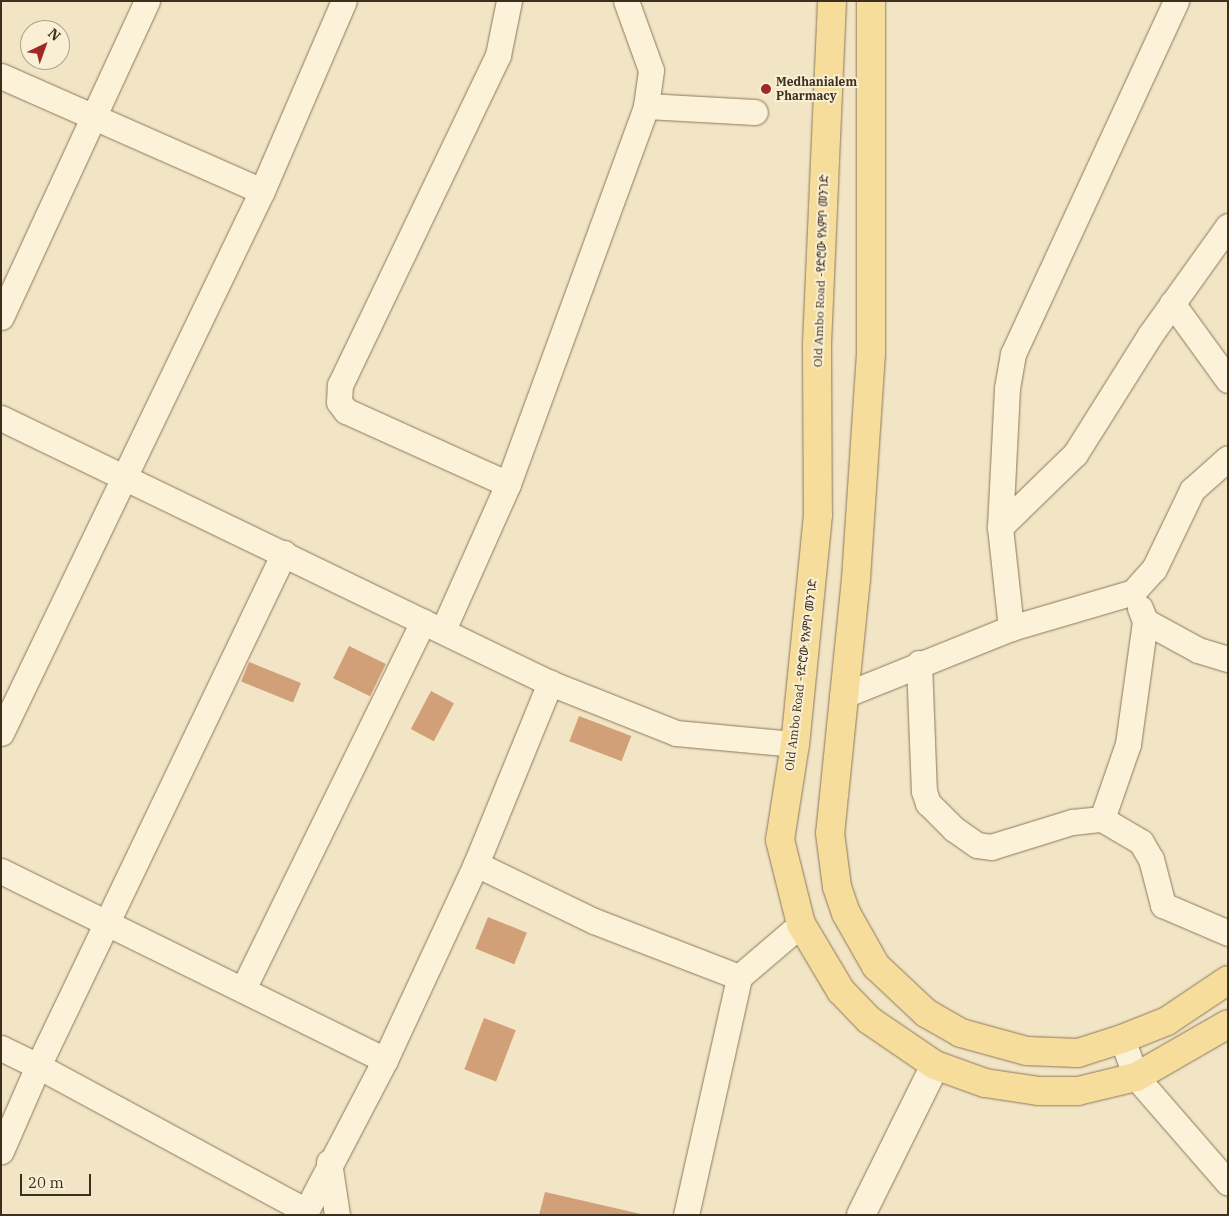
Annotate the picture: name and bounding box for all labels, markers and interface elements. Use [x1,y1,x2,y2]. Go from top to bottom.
north arrow [20,20,70,70]
text: N [44,24,65,45]
place label: Medhanialem Pharmacy [776,75,857,103]
marker: Medhanialem Pharmacy [760,83,772,95]
street label: Old Ambo Road -የድሮው የአምቦ መንገድ [810,174,832,368]
street label: Old Ambo Road -የድሮው የአምቦ መንገድ [782,578,820,772]
scale bar [22,1164,94,1196]
text: 20 m [28,1173,64,1192]

